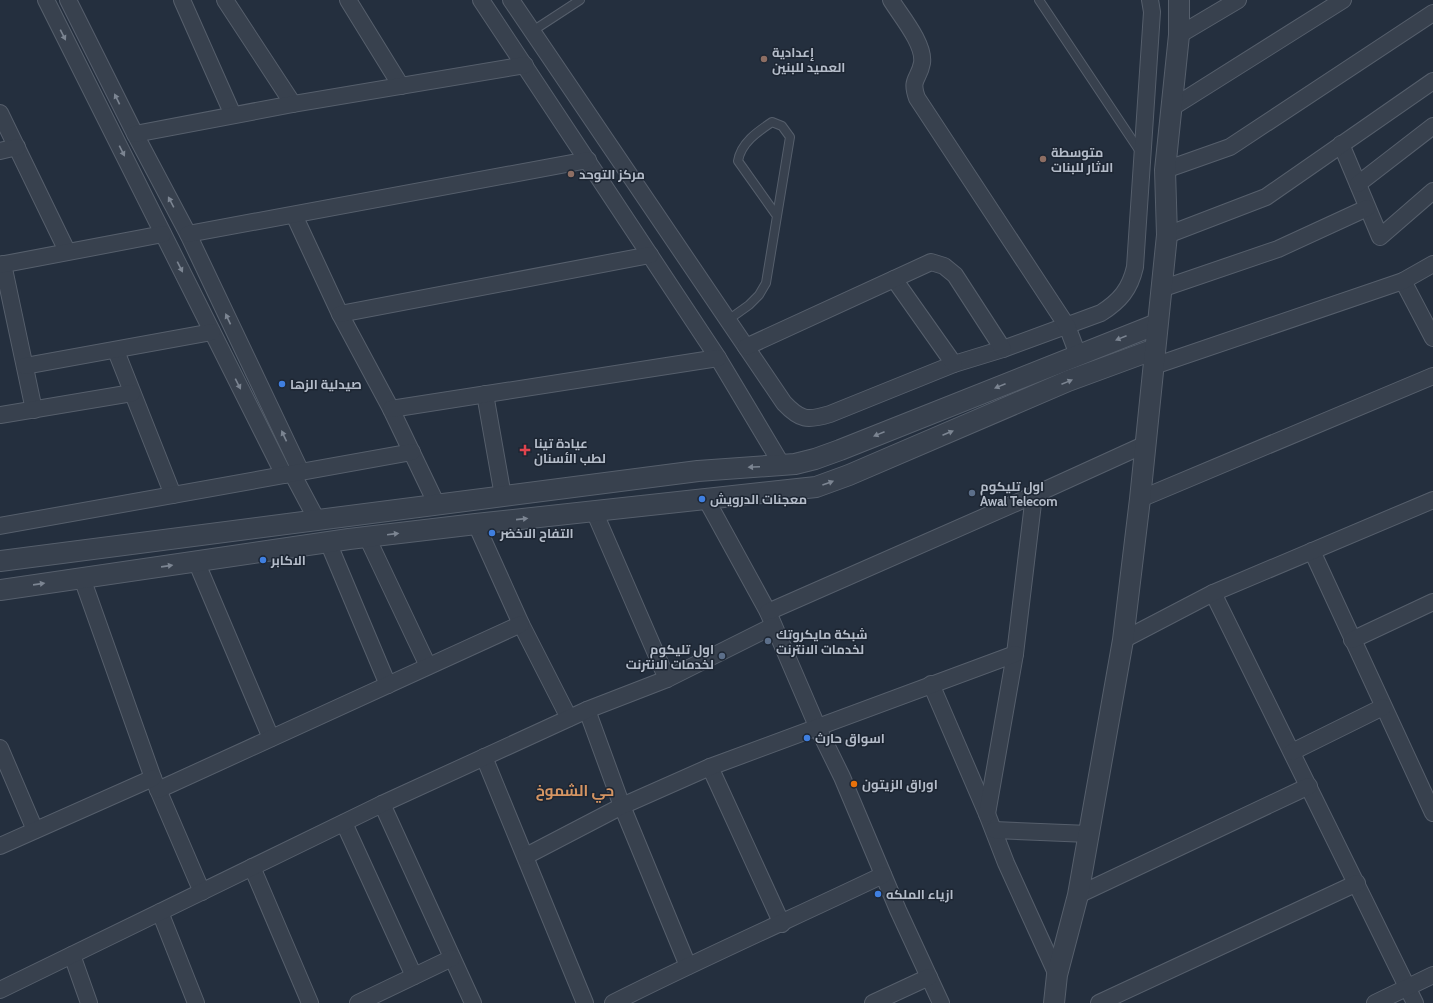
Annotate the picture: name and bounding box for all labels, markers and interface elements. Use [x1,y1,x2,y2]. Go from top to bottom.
one-way arrow [60,29,67,41]
place label: إعدادية العميد للبنين [772,44,845,75]
marker: إعدادية العميد للبنين [759,54,769,64]
one-way arrow [114,93,120,105]
place label: متوسطة الاثار للبنات [1051,144,1113,175]
one-way arrow [119,145,125,157]
marker: متوسطة الاثار للبنات [1038,154,1048,164]
place label: مركز التوحد [579,166,645,183]
marker: مركز التوحد [566,169,576,179]
one-way arrow [168,196,174,208]
one-way arrow [177,262,183,273]
one-way arrow [225,313,231,325]
one-way arrow [1114,336,1126,342]
place label: صيدلية الزها [290,376,362,392]
one-way arrow [235,378,241,389]
one-way arrow [1062,378,1074,384]
marker: صيدلية الزها [277,379,287,389]
one-way arrow [993,384,1005,390]
one-way arrow [942,430,953,436]
one-way arrow [281,431,287,442]
one-way arrow [872,432,884,438]
place label: عيادة تينا لطب الأسنان [534,435,606,466]
marker: عيادة تينا لطب الأسنان [519,444,531,456]
one-way arrow [748,463,760,470]
place label: اول تليكوم Awal Telecom [980,478,1058,509]
one-way arrow [822,480,834,486]
marker: اول تليكوم Awal Telecom [967,488,977,498]
place label: معجنات الدرويش [710,491,807,508]
marker: معجنات الدرويش [697,494,707,504]
one-way arrow [516,515,528,522]
place label: التفاح الاخضر [499,525,574,542]
marker: التفاح الاخضر [487,528,497,538]
one-way arrow [387,531,399,537]
place label: الاكابر [270,552,306,568]
marker: الاكابر [258,555,268,565]
one-way arrow [161,563,173,569]
one-way arrow [33,581,45,587]
place label: شبكة مايكروتك لخدمات الانترنت [776,626,868,657]
marker: شبكة مايكروتك لخدمات الانترنت [763,636,773,646]
place label: اول تليكوم لخدمات الانترنت [626,641,714,672]
marker: اول تليكوم لخدمات الانترنت [717,651,727,661]
place label: اسواق حارث [815,730,885,747]
marker: اسواق حارث [802,733,812,743]
place label: اوراق الزيتون [862,776,938,793]
marker: اوراق الزيتون [849,779,859,789]
district label: حي الشموخ [536,782,614,803]
place label: ازياء الملكه [886,886,954,903]
marker: ازياء الملكه [873,889,883,899]

